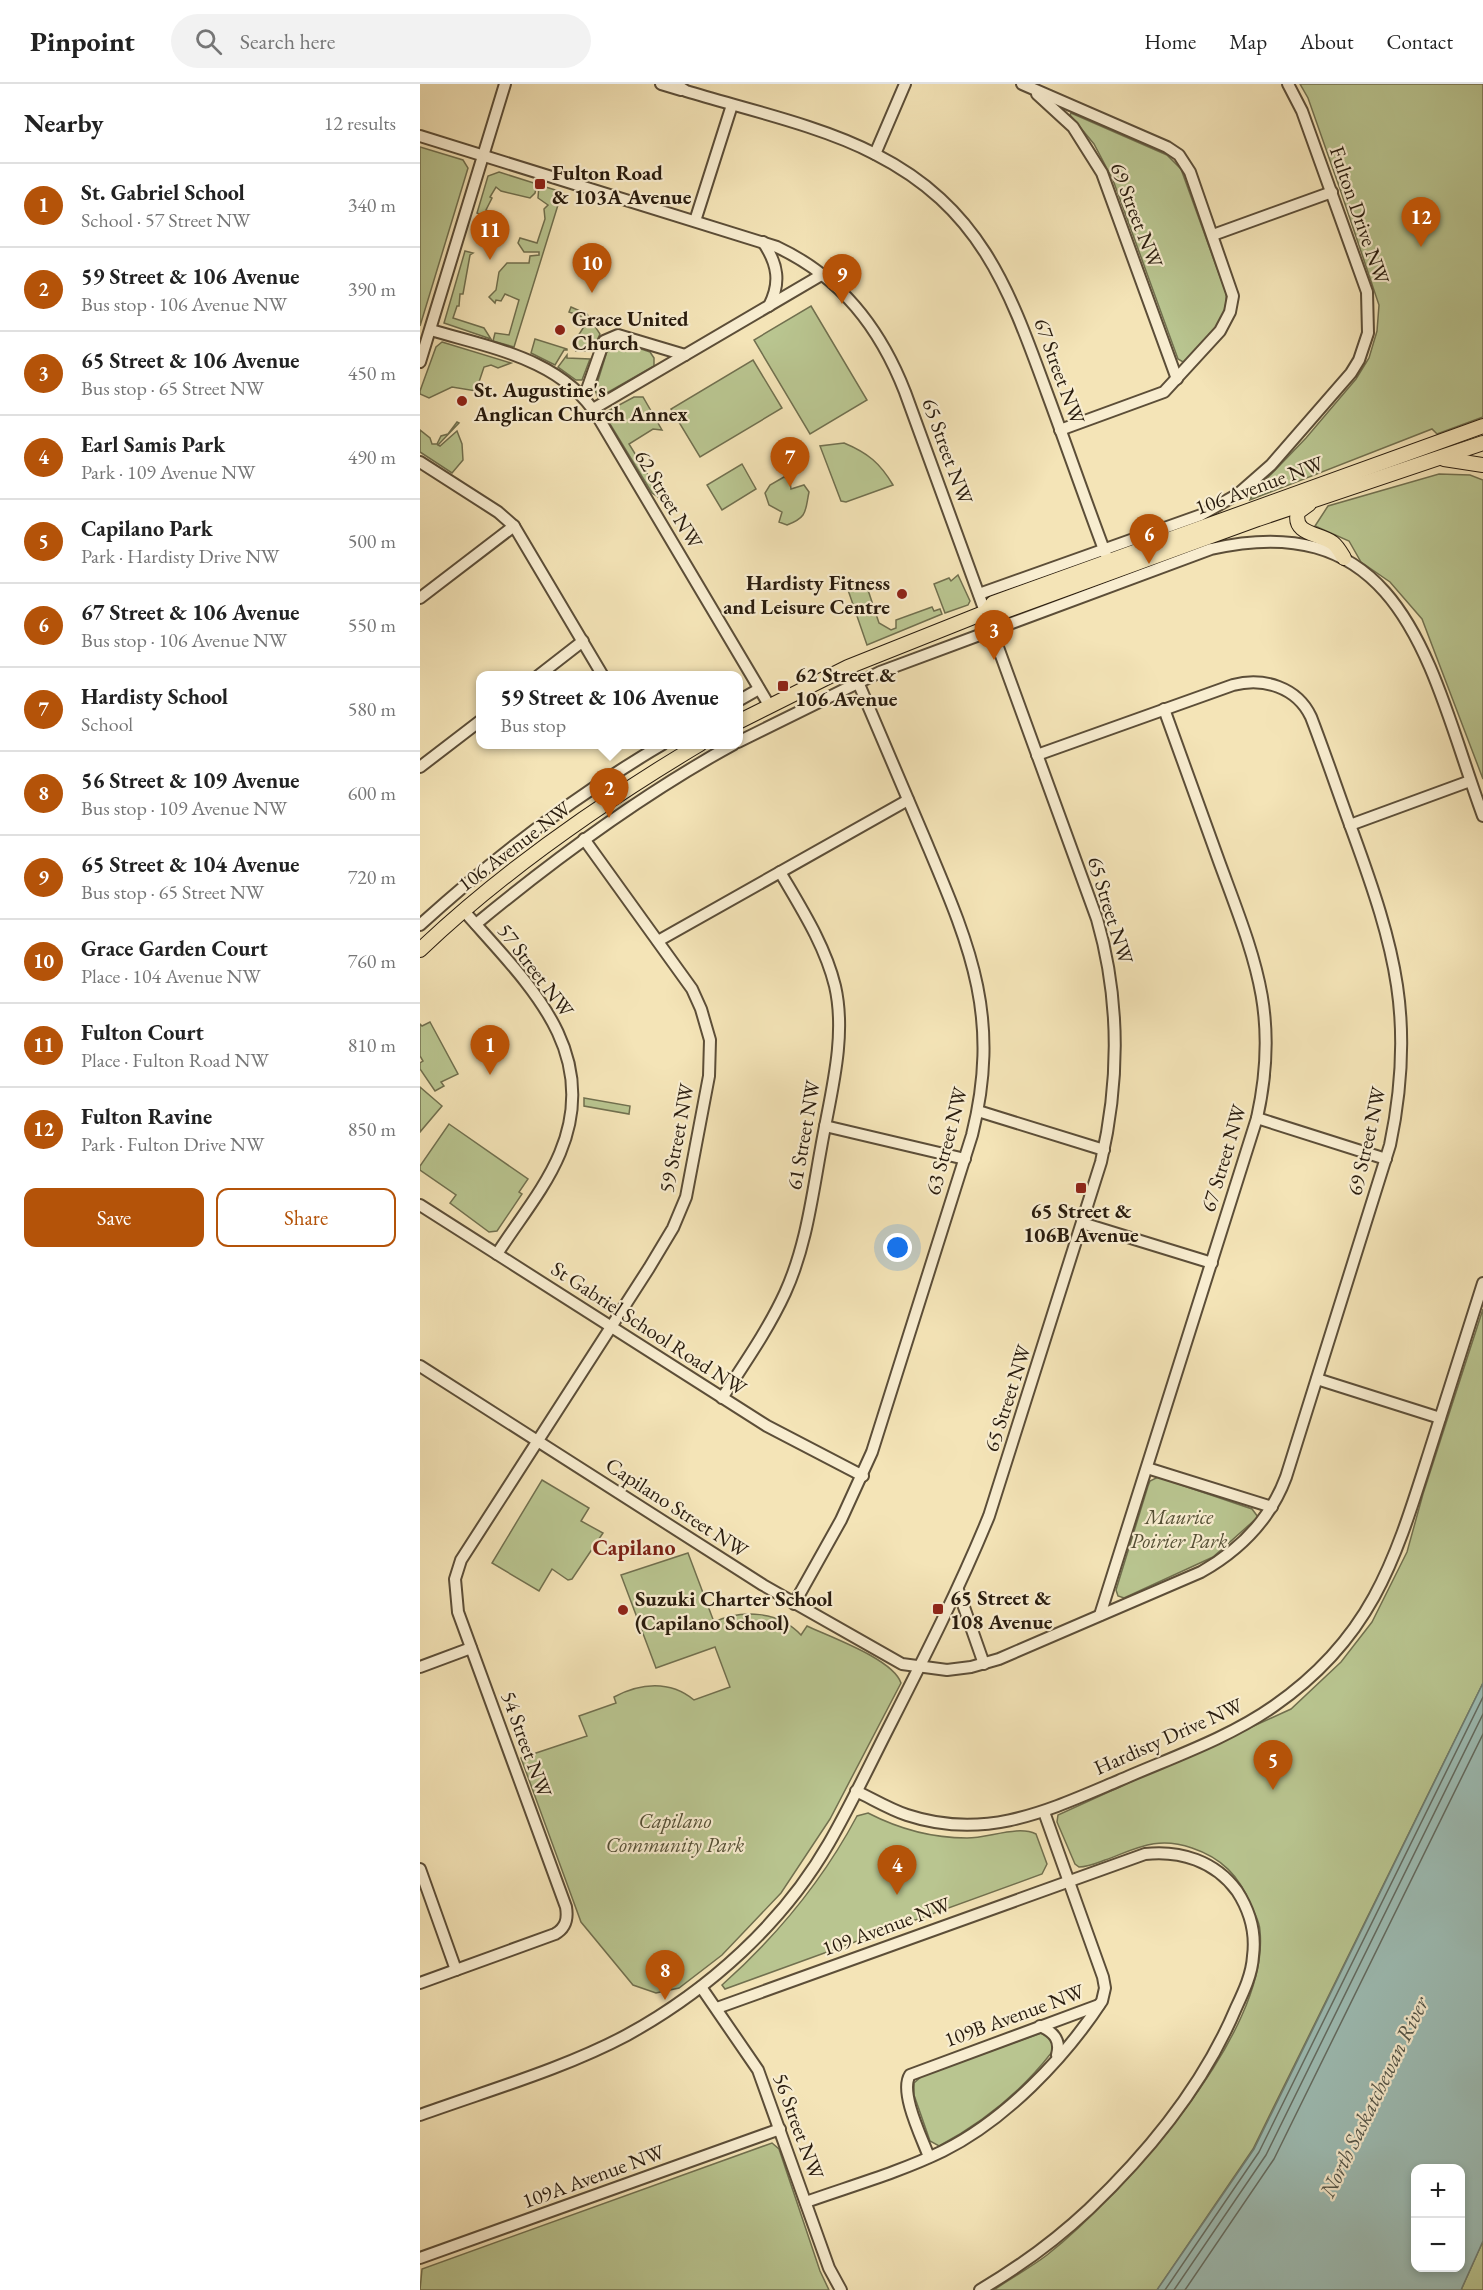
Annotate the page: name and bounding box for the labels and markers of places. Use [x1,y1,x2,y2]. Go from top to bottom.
place label: Fulton Road & 103A Avenue [552,159,692,210]
marker: Fulton Road & 103A Avenue [533,177,547,191]
pin: 12 [1402,198,1440,247]
pin: 11 [470,210,510,260]
pin: 10 [572,244,612,293]
pin: 9 [822,254,862,304]
place label: Grace United Church [572,305,689,356]
marker: Grace United Church [553,323,567,337]
place label: St. Augustine's Anglican Church Annex [473,376,688,427]
marker: St. Augustine's Anglican Church Annex [455,394,469,408]
pin: 7 [770,438,809,487]
pin: 6 [1130,514,1168,564]
place label: Hardisty Fitness and Leisure Centre [723,569,890,620]
marker: Hardisty Fitness and Leisure Centre [895,587,909,601]
pin: 3 [974,610,1014,660]
place label: 62 Street & 106 Avenue [795,661,898,712]
marker: 62 Street & 106 Avenue [776,679,790,693]
pin: 2 [590,768,628,818]
pin: 1 [470,1026,510,1075]
marker: 65 Street & 106B Avenue [1074,1181,1088,1195]
place label: 65 Street & 106B Avenue [1023,1197,1139,1248]
place label: 65 Street & 108 Avenue [950,1584,1053,1635]
place label: Suzuki Charter School (Capilano School) [635,1585,833,1636]
marker: 65 Street & 108 Avenue [931,1602,945,1616]
marker: Suzuki Charter School (Capilano School) [616,1603,630,1617]
pin: 5 [1254,1740,1292,1790]
pin: 4 [878,1846,916,1895]
pin: 8 [646,1950,684,2000]

